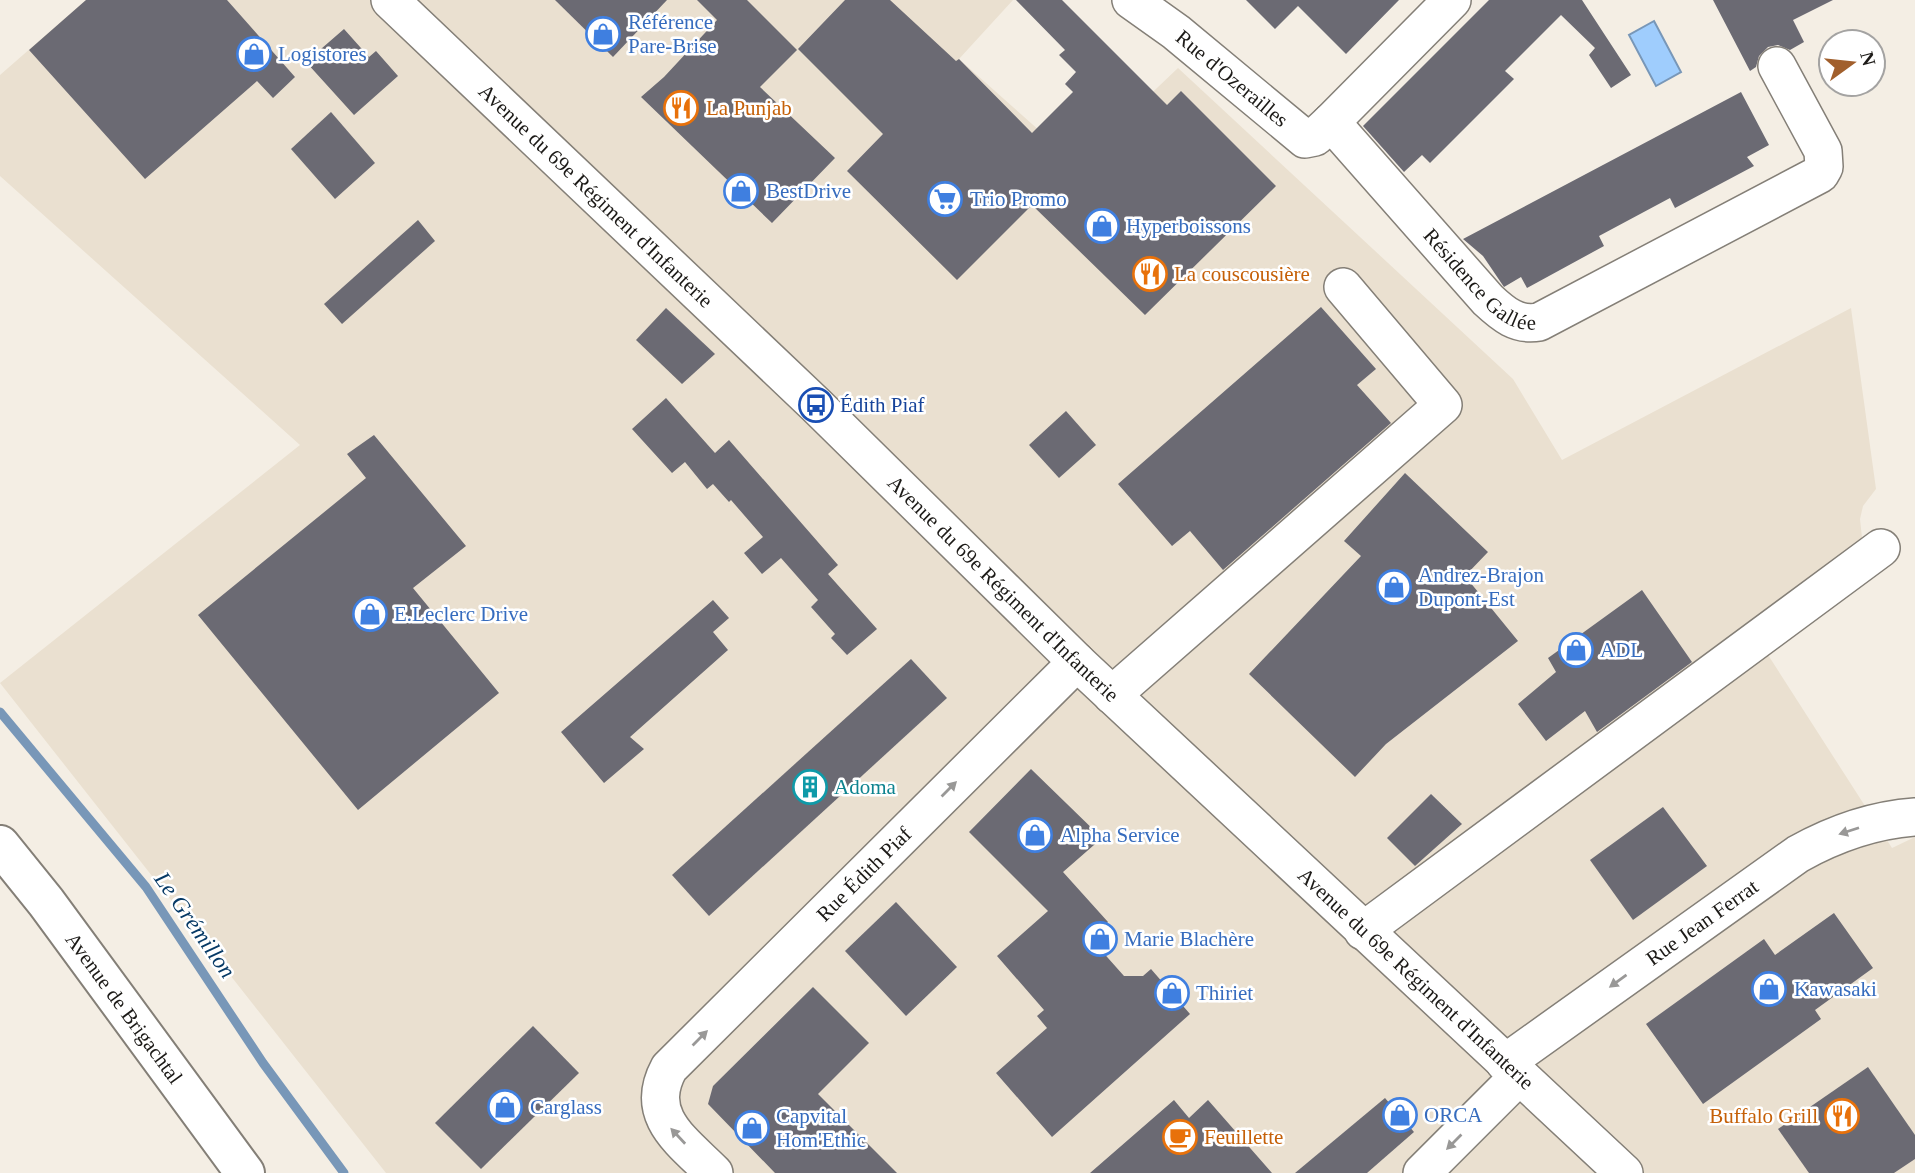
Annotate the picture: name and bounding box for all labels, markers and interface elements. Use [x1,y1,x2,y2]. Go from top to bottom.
place label: Référence Pare-Brise [628,10,717,58]
shop icon: Référence Pare-Brise [584,15,622,53]
street label: Rue d'Ozerailles [1171,25,1293,132]
north arrow [1817,28,1887,98]
shop icon: Logistores [235,35,273,73]
place label: Logistores [278,42,367,66]
text: N [1856,49,1880,68]
street label: Avenue du 69e Régiment d'Infanterie [474,79,718,312]
restaurant icon: La Punjab [662,89,700,127]
place label: La Punjab [706,96,792,120]
shop icon: BestDrive [722,172,760,210]
place label: BestDrive [766,179,851,203]
supermarket icon: Trio Promo [926,180,964,218]
place label: Trio Promo [970,187,1067,211]
shop icon: Hyperboissons [1083,207,1121,245]
place label: Hyperboissons [1126,214,1251,238]
street label: Résidence Gallée [1418,223,1536,335]
restaurant icon: La couscousière [1131,255,1169,293]
place label: La couscousière [1174,262,1310,286]
bus stop icon: Édith Piaf [797,386,835,424]
place label: Édith Piaf [840,393,925,417]
street label: Avenue du 69e Régiment d'Infanterie [883,470,1124,707]
place label: Andrez-Brajon Dupont-Est [1418,563,1544,611]
shop icon: Andrez-Brajon Dupont-Est [1375,568,1413,606]
shop icon: E.Leclerc Drive [351,595,389,633]
place label: E.Leclerc Drive [394,602,528,626]
shop icon: ADL [1557,631,1595,669]
place label: ADL [1600,638,1643,662]
building icon: Adoma [791,768,829,806]
place label: Adoma [834,775,897,799]
one-way arrow [940,781,957,798]
shop icon: Alpha Service [1016,816,1054,854]
street label: Rue Édith Piaf [812,822,916,926]
place label: Alpha Service [1060,823,1180,847]
one-way arrow [1838,826,1859,837]
street label: Avenue du 69e Régiment d'Infanterie [1293,863,1539,1095]
water label: Le Grémillon [149,867,241,983]
street label: Rue Jean Ferrat [1641,874,1763,971]
shop icon: Marie Blachère [1081,920,1119,958]
place label: Marie Blachère [1124,927,1254,951]
street label: Avenue de Brigachtal [61,928,187,1089]
shop icon: Kawasaki [1750,970,1788,1008]
shop icon: Thiriet [1153,974,1191,1012]
one-way arrow [1609,974,1627,988]
place label: Kawasaki [1794,977,1877,1001]
place label: Thiriet [1196,981,1253,1005]
one-way arrow [691,1029,708,1046]
shop icon: Carglass [486,1088,524,1126]
place label: Carglass [530,1095,602,1119]
shop icon: ORCA [1381,1096,1419,1134]
restaurant icon: Buffalo Grill [1823,1097,1861,1135]
place label: ORCA [1424,1103,1483,1127]
place label: Capvital Hom'Ethic [776,1104,866,1152]
place label: Buffalo Grill [1709,1104,1818,1128]
shop icon: Capvital Hom'Ethic [733,1109,771,1147]
cafe icon: Feuillette [1161,1118,1199,1156]
place label: Feuillette [1204,1125,1283,1149]
one-way arrow [670,1127,686,1145]
one-way arrow [1445,1133,1462,1150]

